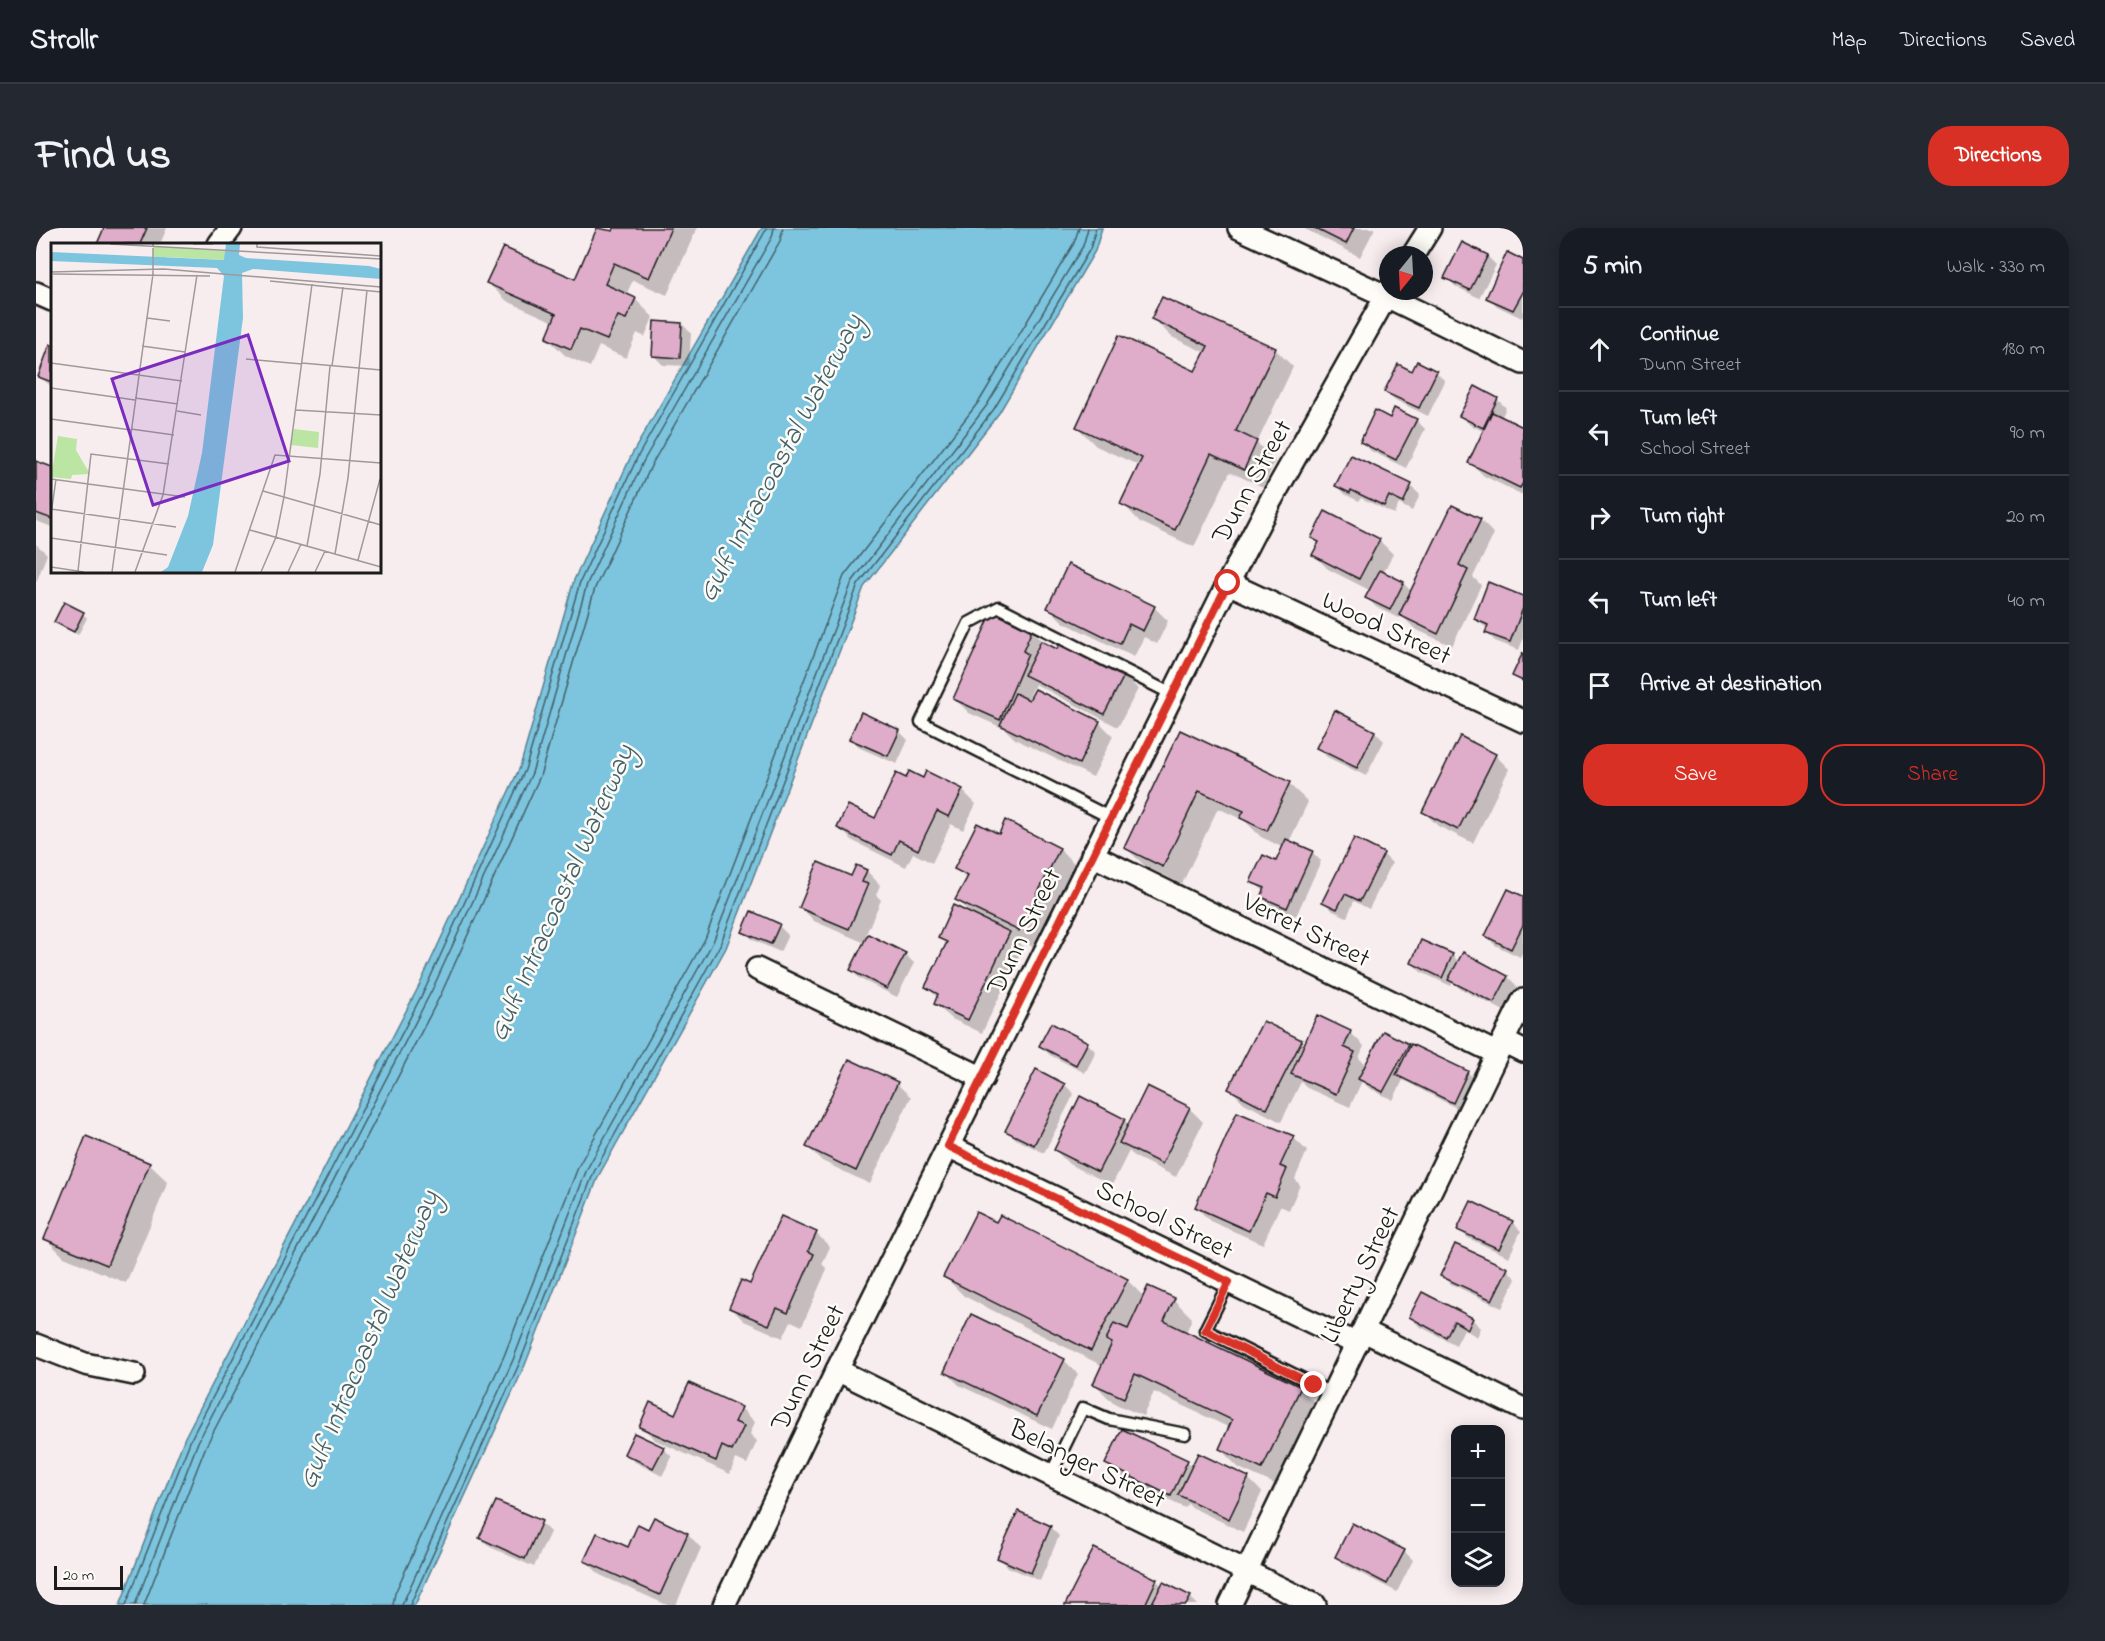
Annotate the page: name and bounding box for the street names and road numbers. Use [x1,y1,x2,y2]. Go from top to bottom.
street label: Dunn Street [1203,413,1303,552]
street label: Wood Street [1315,582,1457,676]
street label: Dunn Street [977,862,1073,1003]
street label: Verret Street [1235,883,1376,979]
street label: School Street [1089,1171,1239,1271]
street label: Liberty Street [1311,1200,1411,1350]
street label: Dunn Street [761,1298,857,1439]
street label: Belanger Street [1001,1410,1172,1520]

